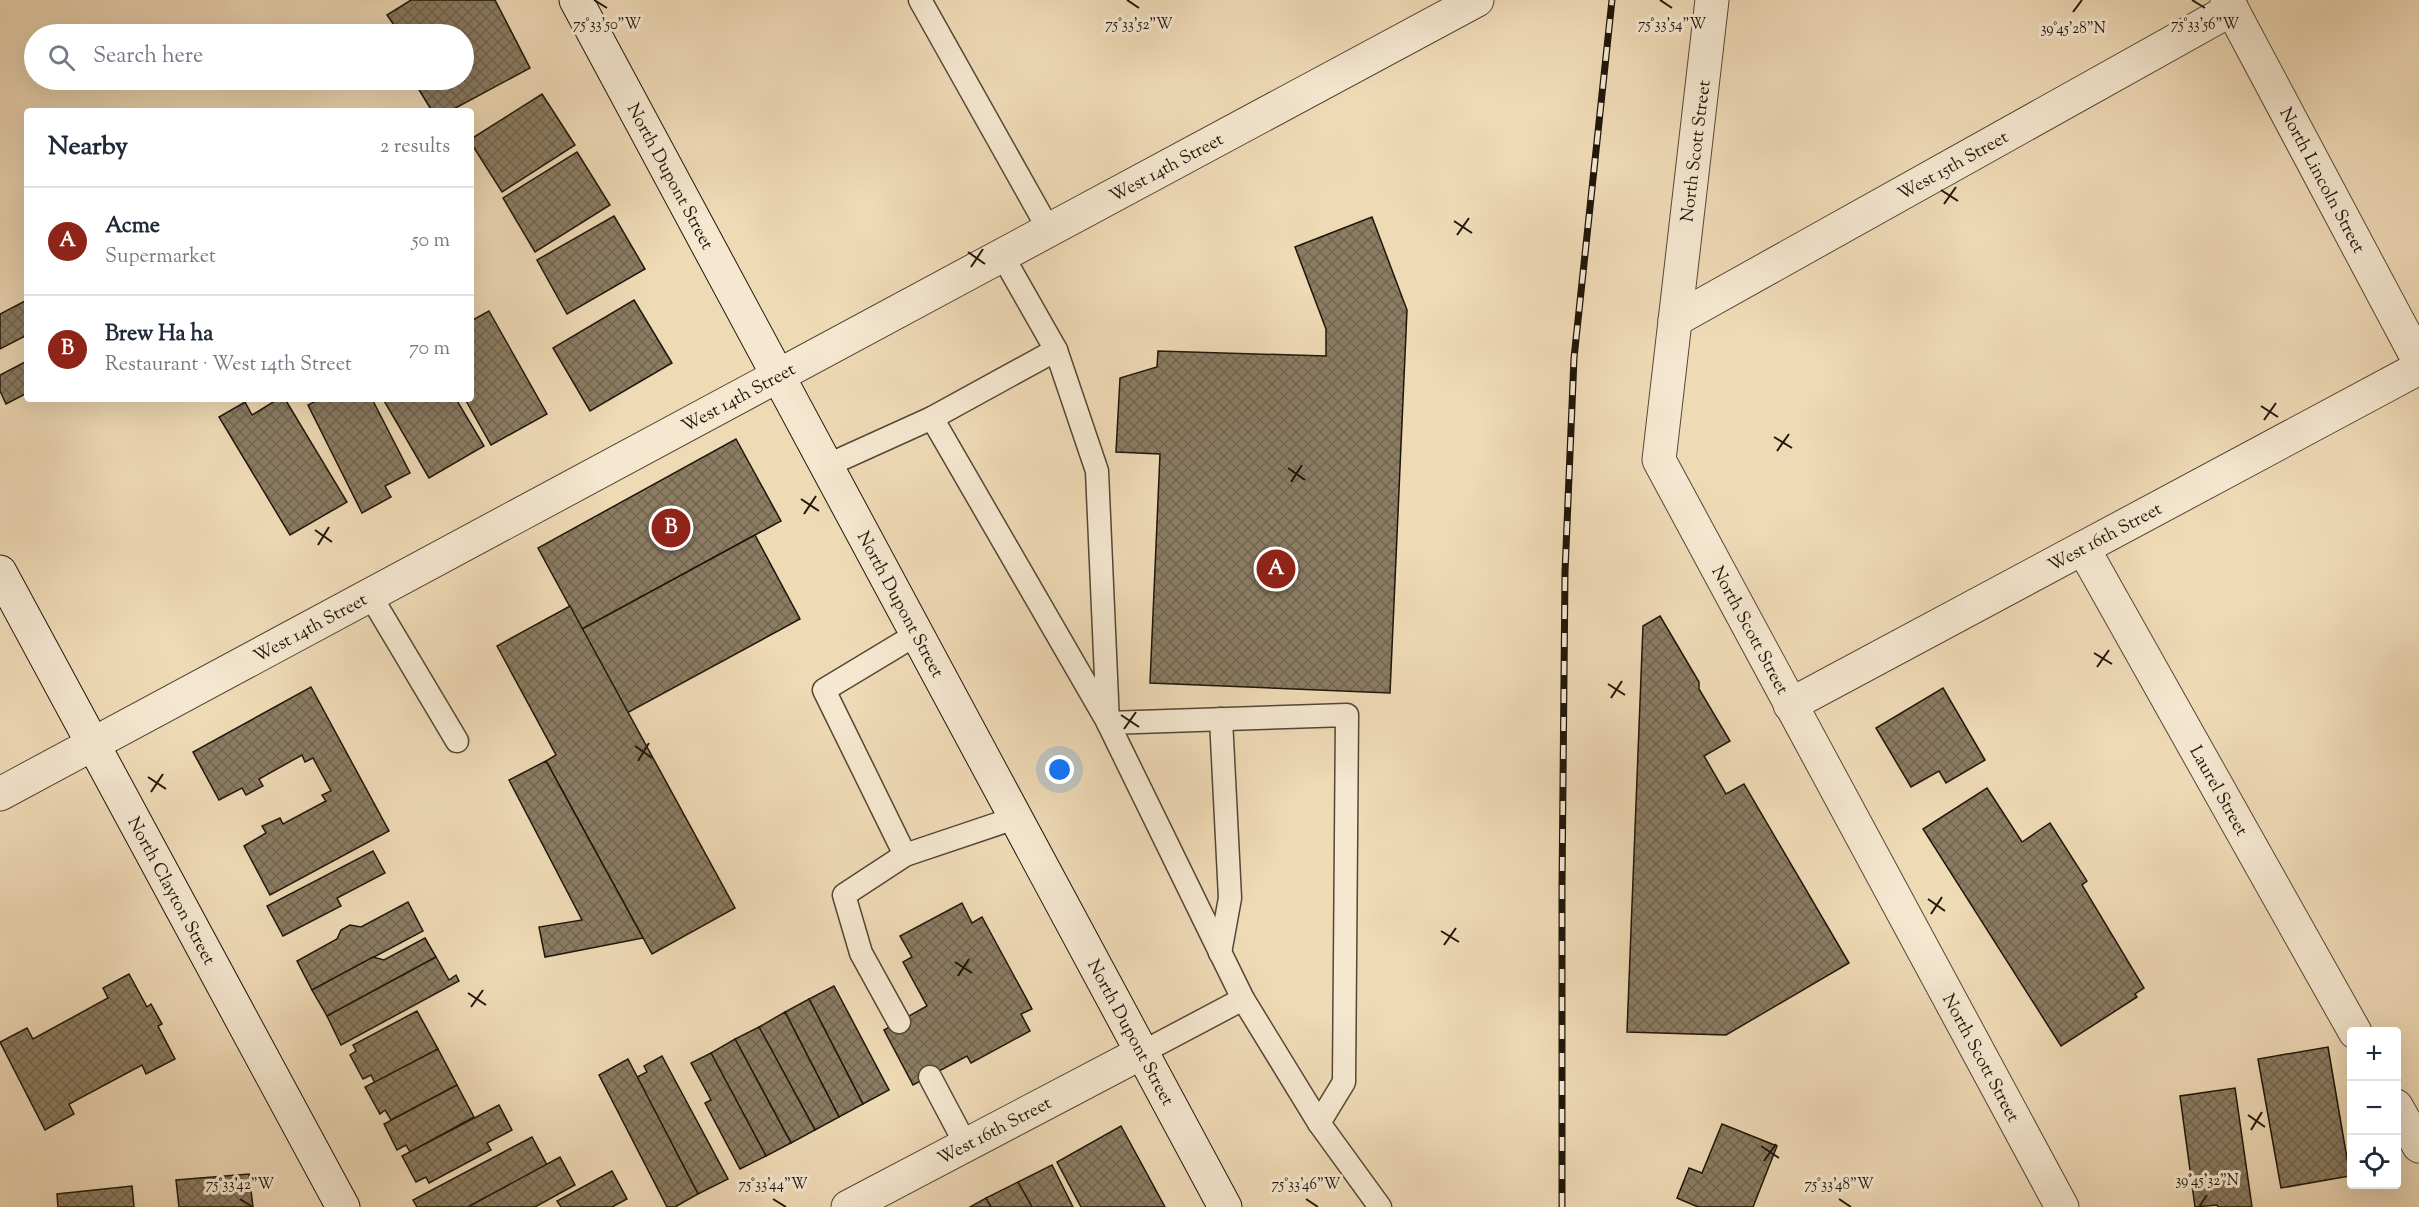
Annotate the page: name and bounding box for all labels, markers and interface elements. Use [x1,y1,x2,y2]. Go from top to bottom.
text: 75°33'50"W [573,15,641,36]
text: 75°33'52"W [1105,15,1173,36]
text: 75°33'54"W [1638,15,1706,36]
text: 75°33'56"W [2171,15,2239,36]
text: 39°45'28"N [2040,19,2106,40]
search box [24,24,474,90]
icon: search [45,41,78,74]
text: Search here [93,41,203,73]
street label: North Scott Street [1675,79,1719,224]
street label: North Dupont Street [619,99,719,255]
street label: North Lincoln Street [2272,104,2370,259]
street label: West 15th Street [1894,125,2014,208]
street label: West 14th Street [1106,128,1229,210]
text: Nearby [48,129,128,166]
text: 2 results [380,133,450,162]
text: Acme [105,211,160,243]
text: A [59,227,76,256]
text: 50 m [412,227,450,256]
text: Supermarket [105,243,216,272]
text: Brew Ha ha [105,319,213,351]
text: B [61,335,74,364]
text: 70 m [409,335,450,364]
text: Restaurant · West 14th Street [105,351,352,380]
street label: West 14th Street [677,358,801,440]
street label: West 16th Street [2044,497,2167,579]
pin: B [652,506,690,550]
street label: North Dupont Street [849,527,949,683]
pin: A [1256,546,1296,592]
street label: North Scott Street [1704,562,1794,700]
street label: West 14th Street [249,588,373,670]
street label: Laurel Street [2182,741,2253,841]
your location [1045,755,1074,784]
street label: North Clayton Street [120,813,221,970]
street label: North Dupont Street [1079,955,1179,1111]
street label: North Scott Street [1934,990,2025,1127]
map controls [2347,1027,2401,1189]
button: + [2347,1027,2401,1081]
button: − [2347,1081,2401,1135]
street label: West 16th Street [933,1091,1057,1173]
button: locate [2347,1135,2401,1189]
text: 39°45'32"N [2175,1171,2239,1192]
text: 75°33'42"W [206,1175,275,1196]
text: 75°33'44"W [738,1175,808,1196]
text: 75°33'46"W [1272,1175,1341,1196]
text: 75°33'48"W [1804,1175,1874,1196]

